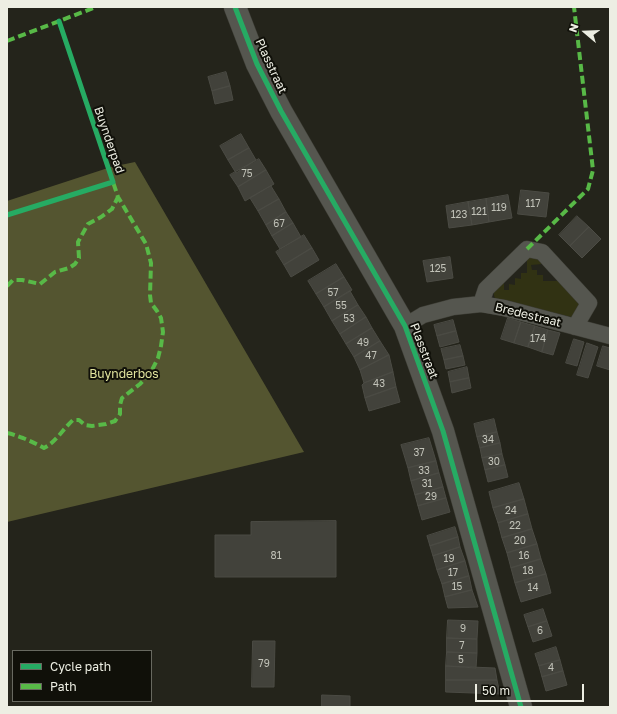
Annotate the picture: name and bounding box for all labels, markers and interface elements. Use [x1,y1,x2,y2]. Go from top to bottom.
north arrow [565,12,605,52]
text: N [566,22,581,34]
street label: Plasstraat [252,36,290,96]
street label: Buynderpad [91,105,127,175]
house number: 75 [241,168,253,180]
house number: 117 [526,198,540,210]
house number: 119 [491,202,507,214]
house number: 121 [471,206,487,218]
house number: 123 [451,209,467,221]
house number: 67 [273,218,285,230]
house number: 125 [430,263,446,275]
house number: 57 [327,287,339,299]
house number: 55 [335,300,347,312]
street label: Bredestraat [493,300,563,330]
house number: 53 [343,313,355,325]
street label: Plasstraat [407,321,441,381]
house number: 174 [530,333,546,345]
house number: 49 [357,337,369,349]
house number: 47 [365,350,377,362]
park label: Buynderbos [89,367,159,381]
house number: 43 [373,378,385,390]
house number: 34 [482,434,494,446]
house number: 37 [413,447,425,459]
house number: 30 [488,456,500,468]
house number: 33 [418,465,430,477]
house number: 31 [422,478,432,490]
house number: 29 [425,491,437,503]
house number: 24 [505,505,517,517]
house number: 22 [509,520,521,532]
house number: 20 [514,535,526,547]
house number: 81 [271,550,281,562]
house number: 16 [519,550,529,562]
house number: 19 [444,553,454,565]
house number: 18 [523,565,533,577]
house number: 17 [448,567,458,579]
house number: 15 [452,581,462,593]
house number: 14 [528,582,538,594]
house number: 9 [460,623,466,635]
house number: 6 [537,625,543,637]
house number: 7 [459,640,465,652]
legend [12,650,152,702]
house number: 5 [458,654,464,666]
house number: 79 [258,658,270,670]
text: Cycle path [50,659,111,674]
house number: 4 [548,662,554,674]
scale bar [477,676,586,702]
text: Path [50,679,77,694]
text: 50 m [482,683,510,698]

